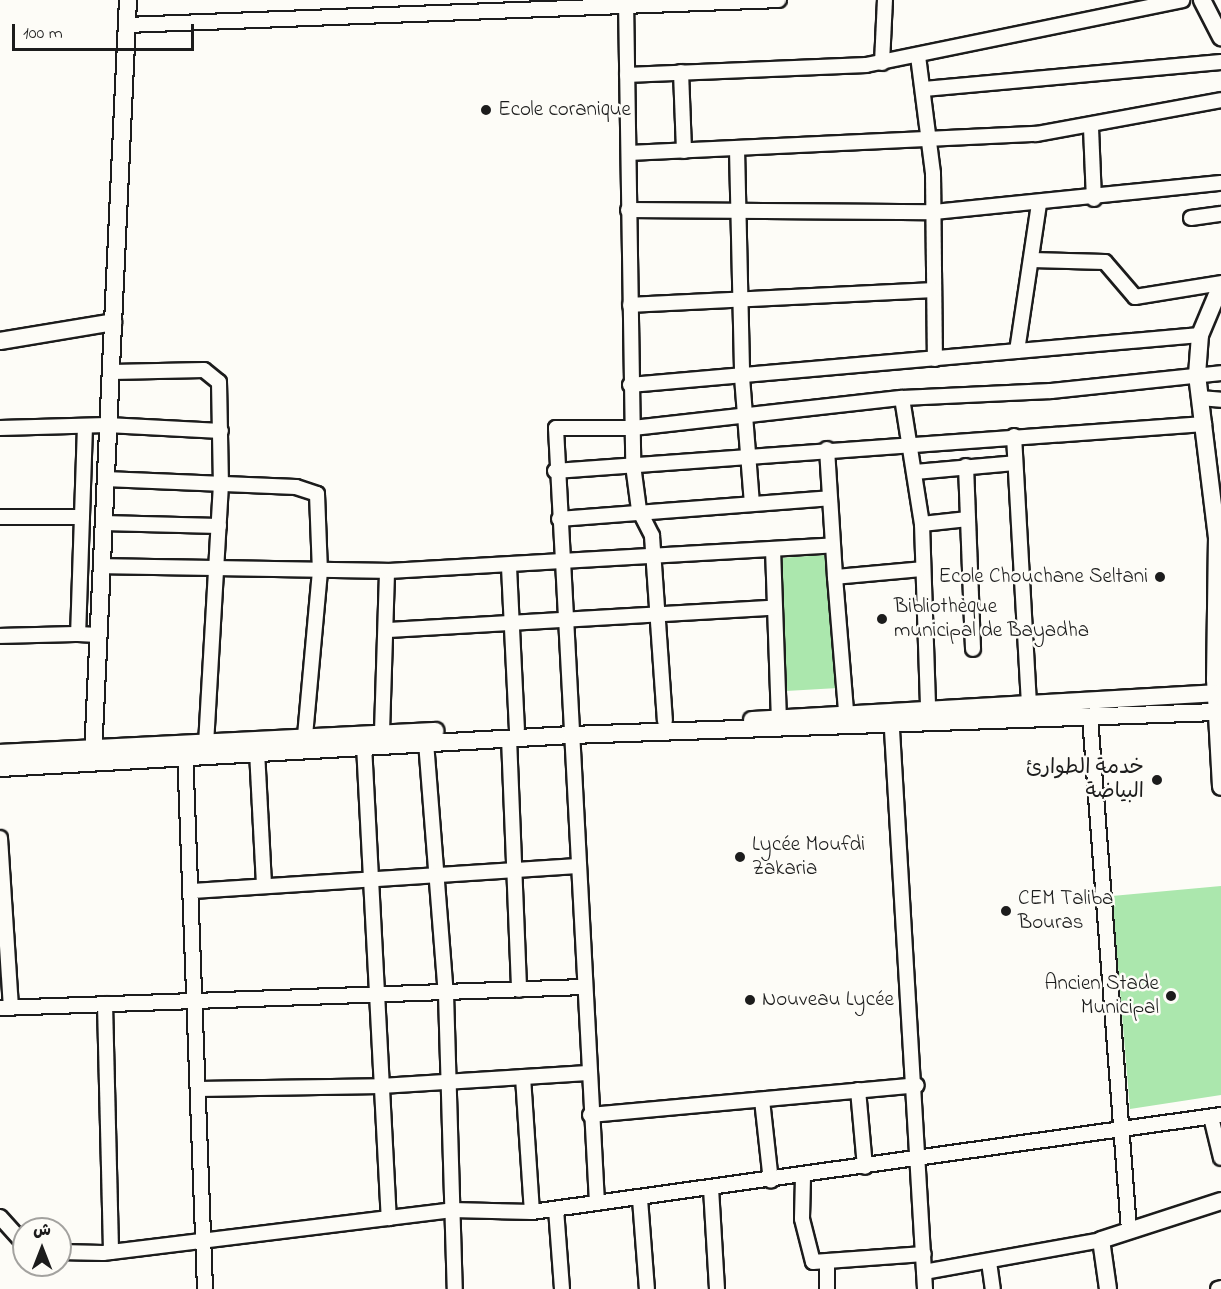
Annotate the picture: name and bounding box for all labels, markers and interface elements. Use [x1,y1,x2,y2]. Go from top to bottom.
scale bar [15,12,196,50]
text: 100 m [23,21,63,47]
place label: Ecole coranique [498,97,631,123]
marker: Ecole coranique [479,103,493,117]
place label: Ecole Chouchane Seltani [939,564,1148,590]
marker: Ecole Chouchane Seltani [1153,570,1167,584]
place label: Bibliothèque municipal de Bayadha [894,594,1089,644]
marker: Bibliothèque municipal de Bayadha [875,612,889,626]
place label: خدمة الطوارئ البياضة [1026,755,1144,805]
marker: خدمة الطوارئ البياضة [1148,771,1166,789]
place label: Lycée Moufdi Zakaria [752,832,865,882]
marker: Lycée Moufdi Zakaria [733,850,747,864]
place label: CEM Taliba Bouras [1018,886,1113,936]
marker: CEM Taliba Bouras [999,904,1013,918]
place label: Ancien Stade Municipal [1045,971,1159,1021]
place label: Nouveau Lycée [762,987,894,1013]
marker: Ancien Stade Municipal [1164,989,1178,1003]
marker: Nouveau Lycée [743,993,757,1007]
north arrow [12,1217,72,1277]
text: ش [33,1219,51,1243]

